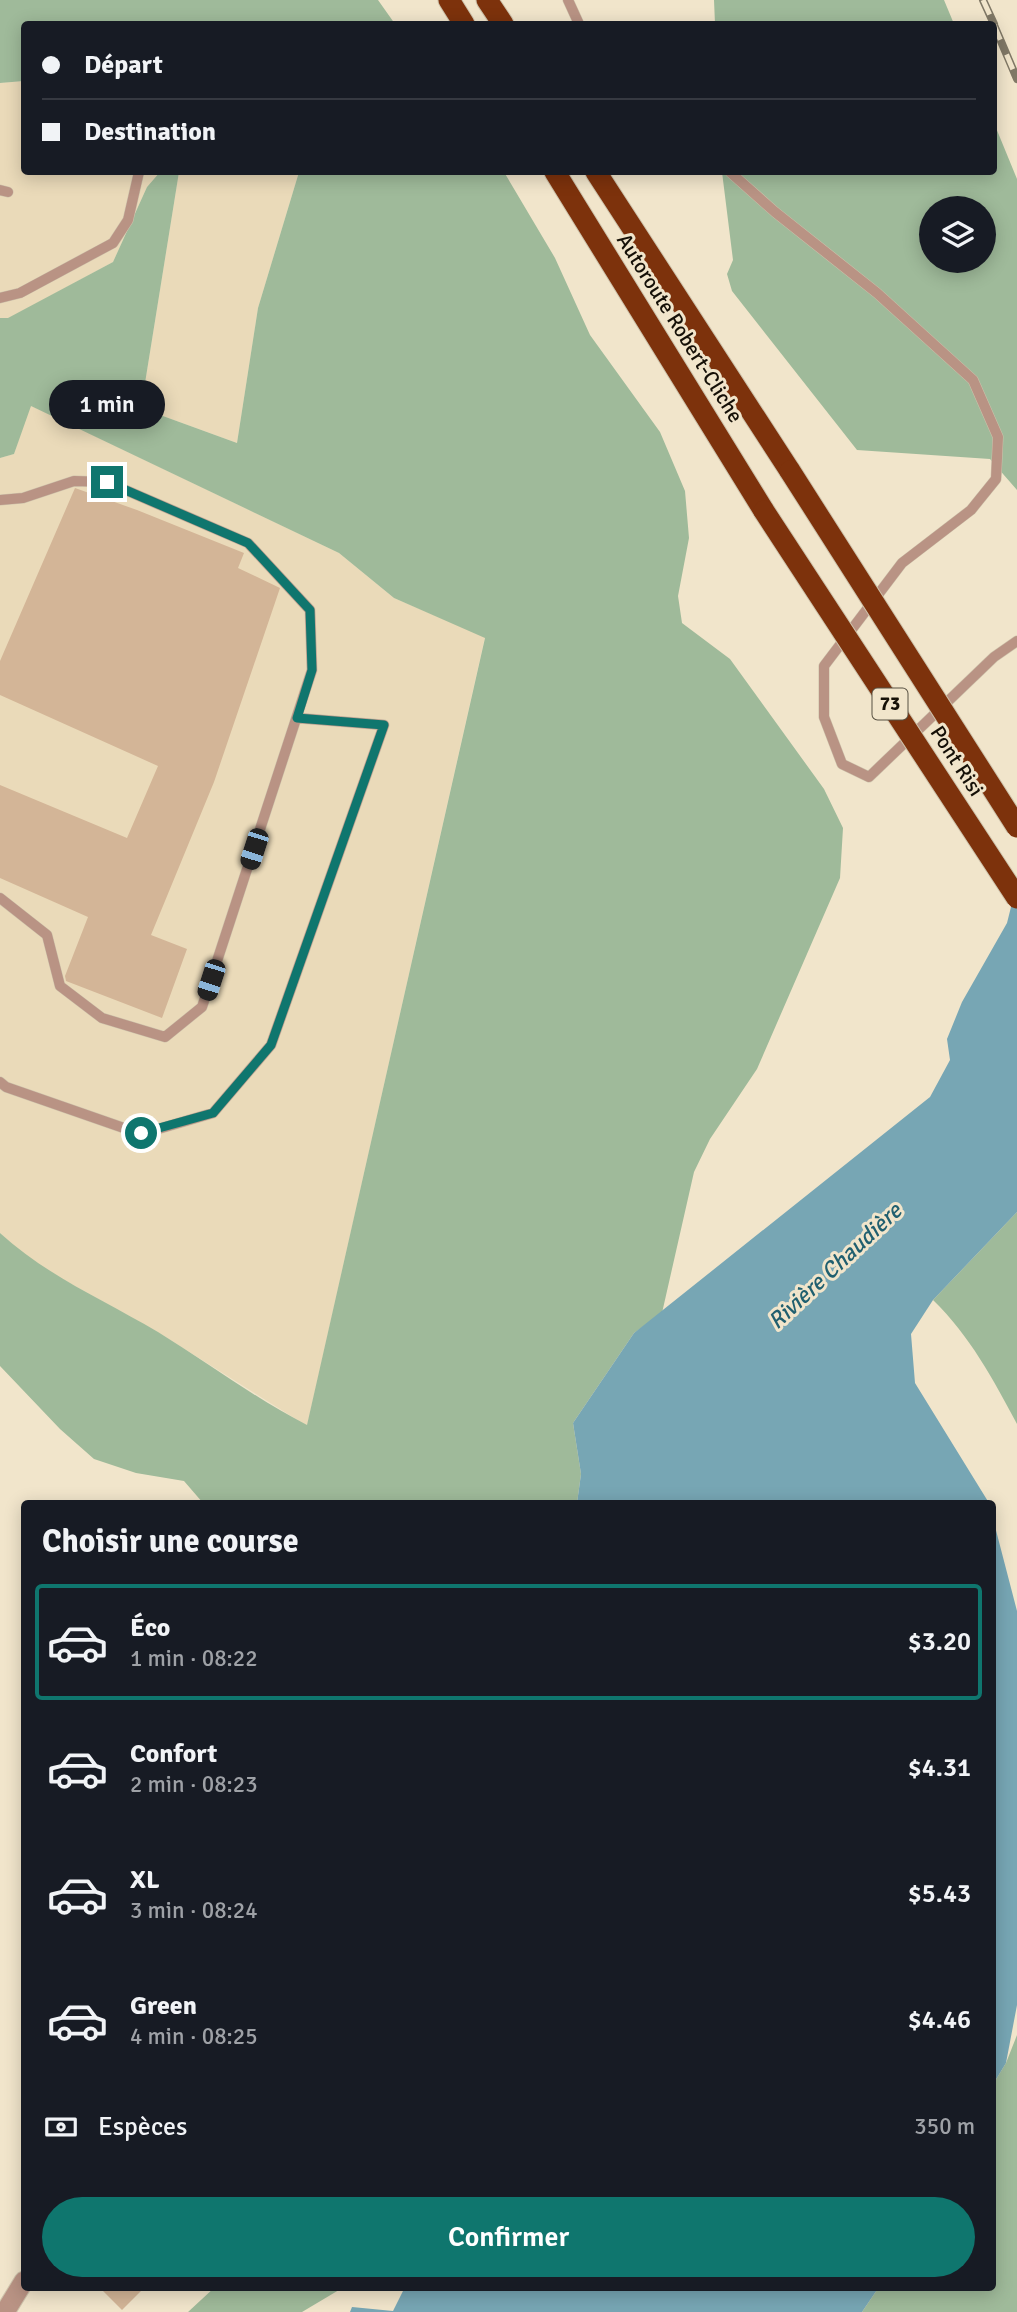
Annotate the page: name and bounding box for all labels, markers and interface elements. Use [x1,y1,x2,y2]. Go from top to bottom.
text: Départ [84,49,163,81]
text: Destination [84,116,216,148]
map controls [919,196,996,273]
button: layers [919,196,996,273]
street label: Autoroute Robert-Cliche [611,229,749,427]
callout: 1 min [49,380,165,430]
text: 1 min [79,390,135,419]
route end [91,466,123,498]
road number: 73 [872,688,908,720]
street label: Pont Risi [925,721,989,801]
car [238,826,271,872]
car [195,957,228,1003]
route start [125,1117,157,1149]
water label: Rivière Chaudière [762,1196,909,1335]
text: Choisir une course [42,1522,299,1561]
icon: car [46,1611,109,1674]
text: Éco [130,1612,170,1644]
text: $3.20 [908,1626,971,1658]
text: 1 min · 08:22 [130,1644,258,1673]
icon: car [46,1737,109,1800]
text: Confort [130,1738,217,1770]
text: $4.31 [908,1752,971,1784]
text: 2 min · 08:23 [130,1770,258,1799]
icon: car [46,1863,109,1926]
text: XL [130,1864,160,1896]
text: $5.43 [908,1878,971,1910]
text: 3 min · 08:24 [130,1896,258,1925]
icon: car [46,1989,109,2052]
text: Green [130,1990,197,2022]
text: $4.46 [908,2004,971,2036]
text: 4 min · 08:25 [130,2022,258,2051]
icon: cash [42,2108,80,2146]
text: Espèces [98,2111,187,2143]
text: 350 m [914,2112,975,2141]
button: Confirmer [42,2197,975,2277]

